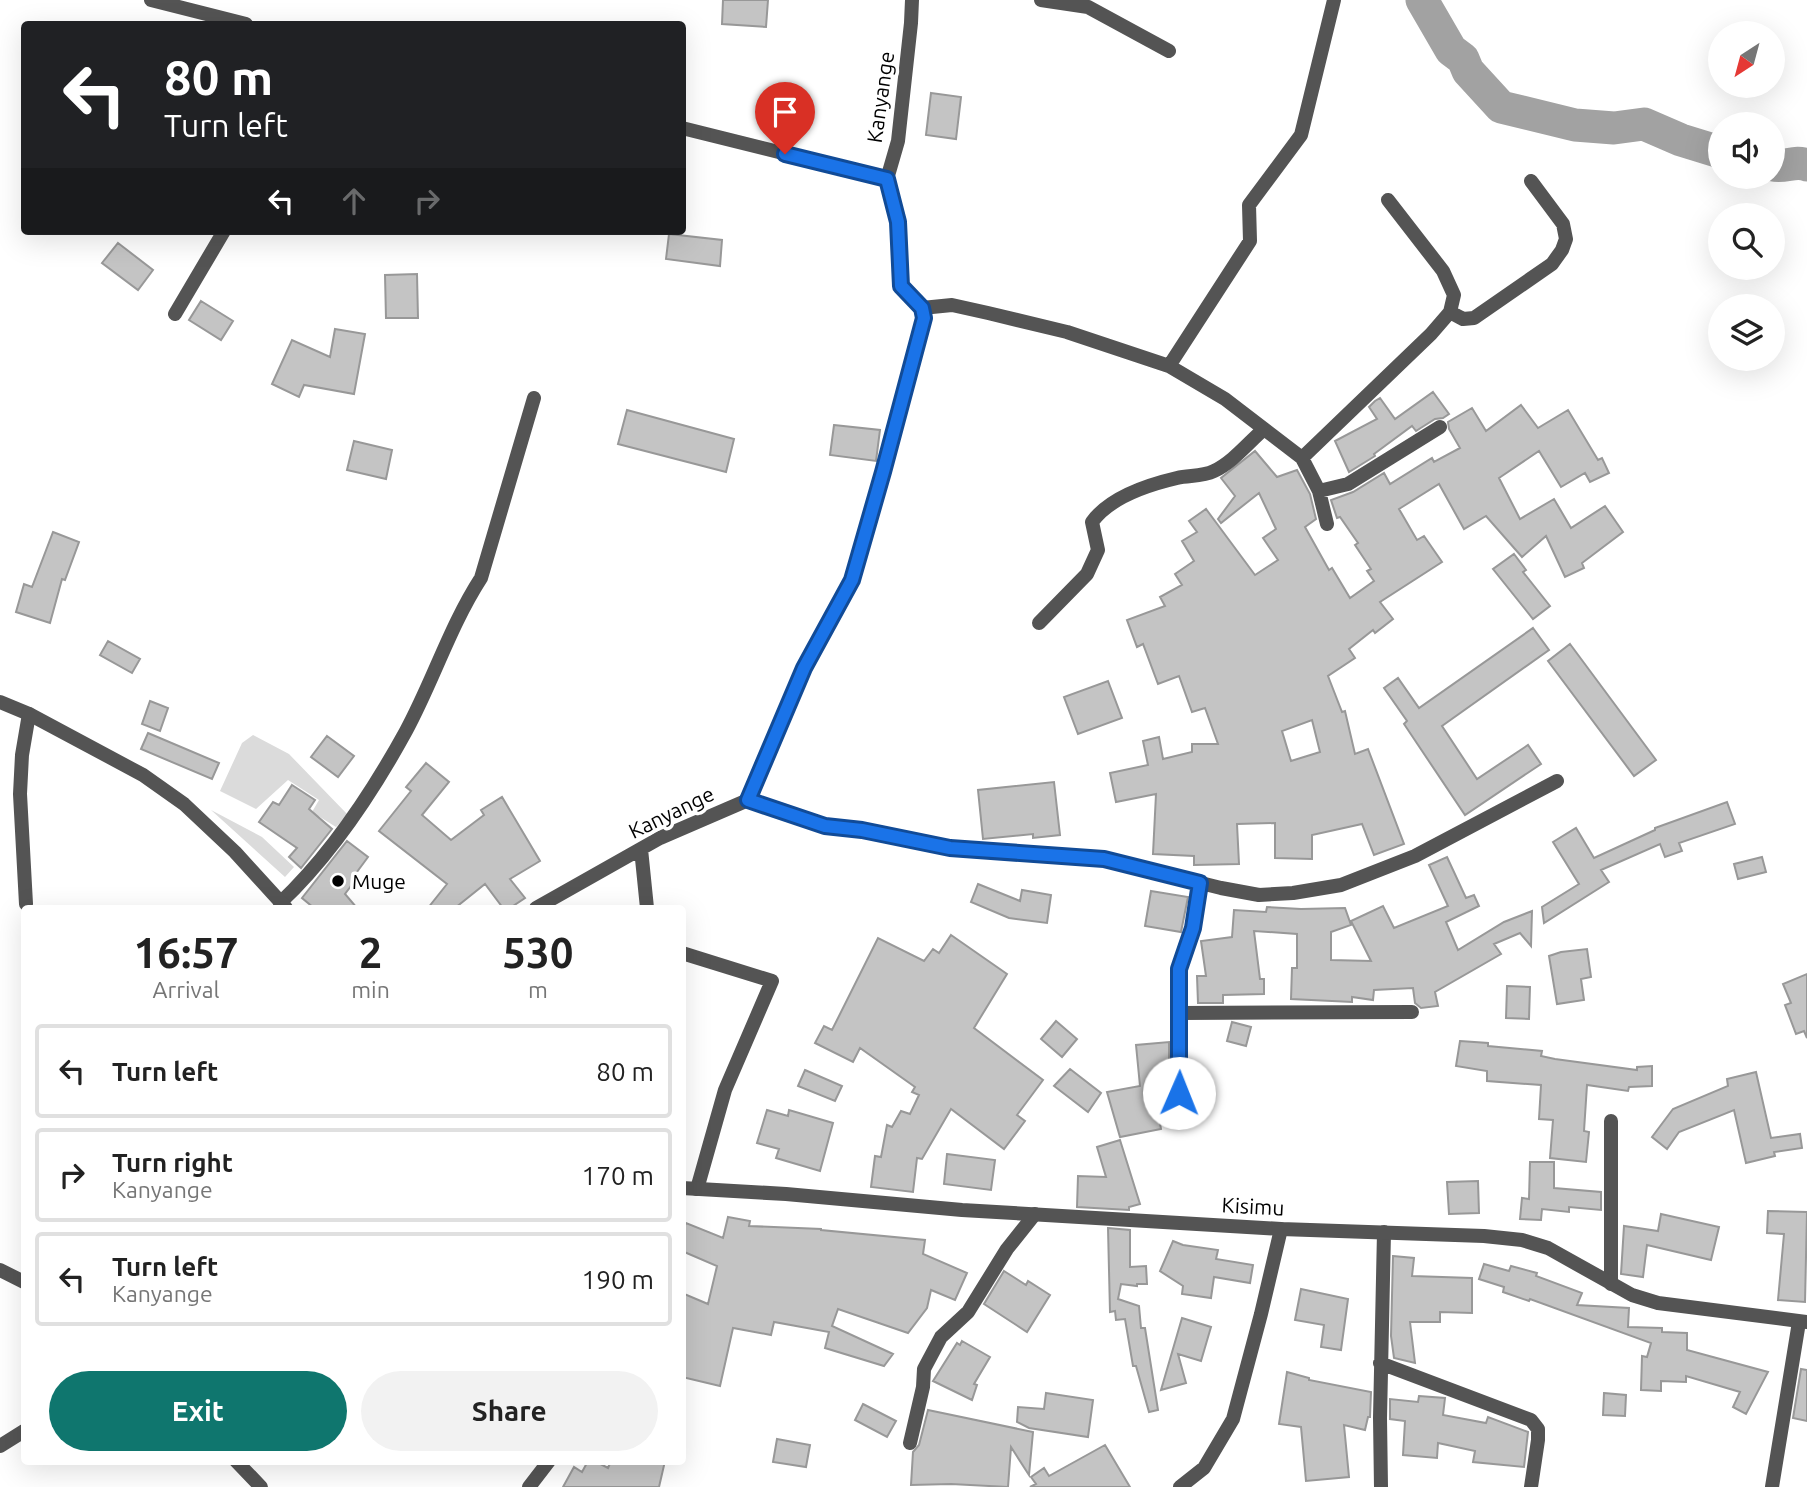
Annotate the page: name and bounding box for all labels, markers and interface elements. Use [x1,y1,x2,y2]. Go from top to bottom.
north arrow [1708,21,1785,98]
map controls [1708,21,1785,371]
icon: left [49,49,140,140]
text: 80 m [164,49,273,104]
street label: Kanyange [862,50,898,144]
pin [755,82,815,154]
icon: arrive [766,93,804,131]
text: Turn left [164,107,288,143]
button: sound [1708,112,1785,189]
icon: left [262,182,300,220]
icon: ahead [335,182,373,220]
icon: right [408,182,446,220]
button: search [1708,203,1785,280]
button: layers [1708,294,1785,371]
street label: Kanyange [624,781,718,843]
place label: Muge [352,869,406,893]
marker: Muge [330,873,346,889]
text: 16:57 [134,929,239,976]
text: 2 [359,929,382,976]
text: 530 [502,929,573,976]
text: Arrival [153,977,220,1002]
text: min [351,977,390,1002]
text: m [528,977,548,1002]
icon: left [53,1052,91,1090]
position arrow [1142,1056,1216,1130]
text: Turn left [112,1057,218,1086]
text: 80 m [596,1057,654,1086]
text: Turn right [112,1148,233,1177]
icon: right [53,1156,91,1194]
text: 170 m [582,1161,654,1190]
text: Kanyange [112,1177,213,1202]
street label: Kisimu [1221,1192,1285,1220]
text: Turn left [112,1252,218,1281]
icon: left [53,1260,91,1298]
text: 190 m [582,1265,654,1294]
text: Kanyange [112,1281,213,1306]
button: Exit [49,1371,347,1451]
button: Share [361,1371,658,1451]

